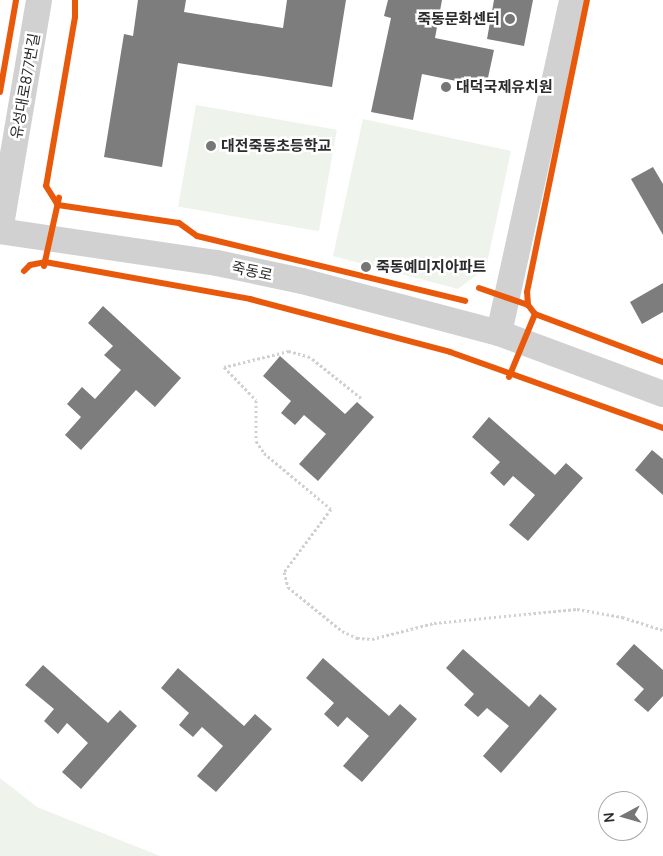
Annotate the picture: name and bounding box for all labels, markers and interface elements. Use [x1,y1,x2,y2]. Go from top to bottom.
place label: 죽동문화센터 [417,10,500,28]
marker: 죽동문화센터 [504,13,516,25]
street label: 유성대로877번길 [7,32,43,140]
place label: 대덕국제유치원 [456,78,553,96]
marker: 대덕국제유치원 [440,81,452,93]
place label: 대전죽동초등학교 [221,137,331,155]
marker: 대전죽동초등학교 [205,140,217,152]
street label: 죽동로 [230,258,274,284]
place label: 죽동예미지아파트 [376,258,486,276]
marker: 죽동예미지아파트 [360,261,372,273]
north arrow [598,791,648,841]
text: N [599,812,619,824]

